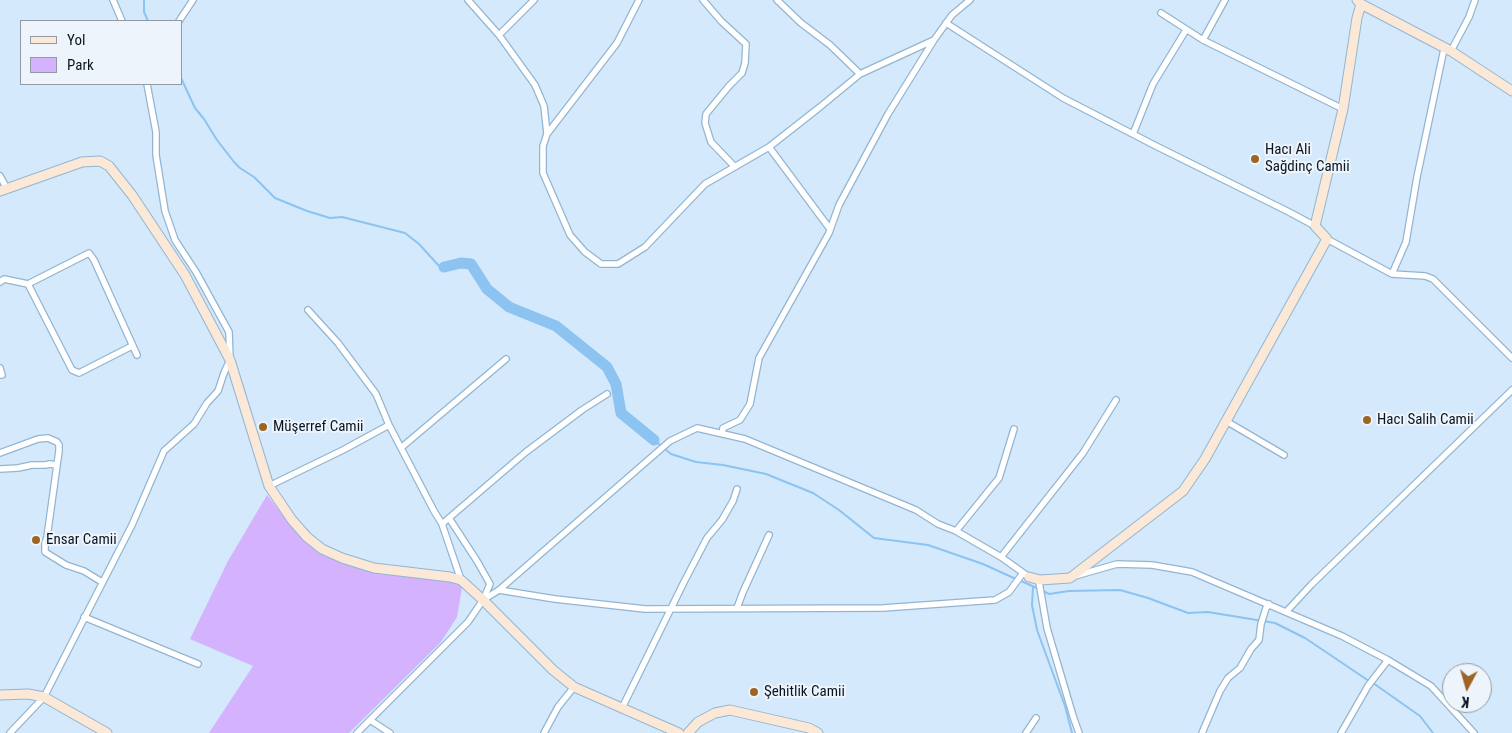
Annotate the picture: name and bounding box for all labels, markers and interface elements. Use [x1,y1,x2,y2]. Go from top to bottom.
legend [20,20,182,85]
text: Yol [67,31,85,49]
text: Park [67,56,94,74]
place label: Hacı Ali Sağdinç Camii [1265,141,1350,176]
marker: Hacı Ali Sağdinç Camii [1249,153,1261,165]
place label: Hacı Salih Camii [1377,411,1474,429]
marker: Hacı Salih Camii [1361,414,1373,426]
place label: Müşerref Camii [273,418,364,436]
marker: Müşerref Camii [257,421,269,433]
place label: Ensar Camii [46,531,117,549]
marker: Ensar Camii [30,534,42,546]
north arrow [1442,663,1492,713]
place label: Şehitlik Camii [764,683,845,701]
marker: Şehitlik Camii [748,686,760,698]
text: K [1461,694,1470,710]

